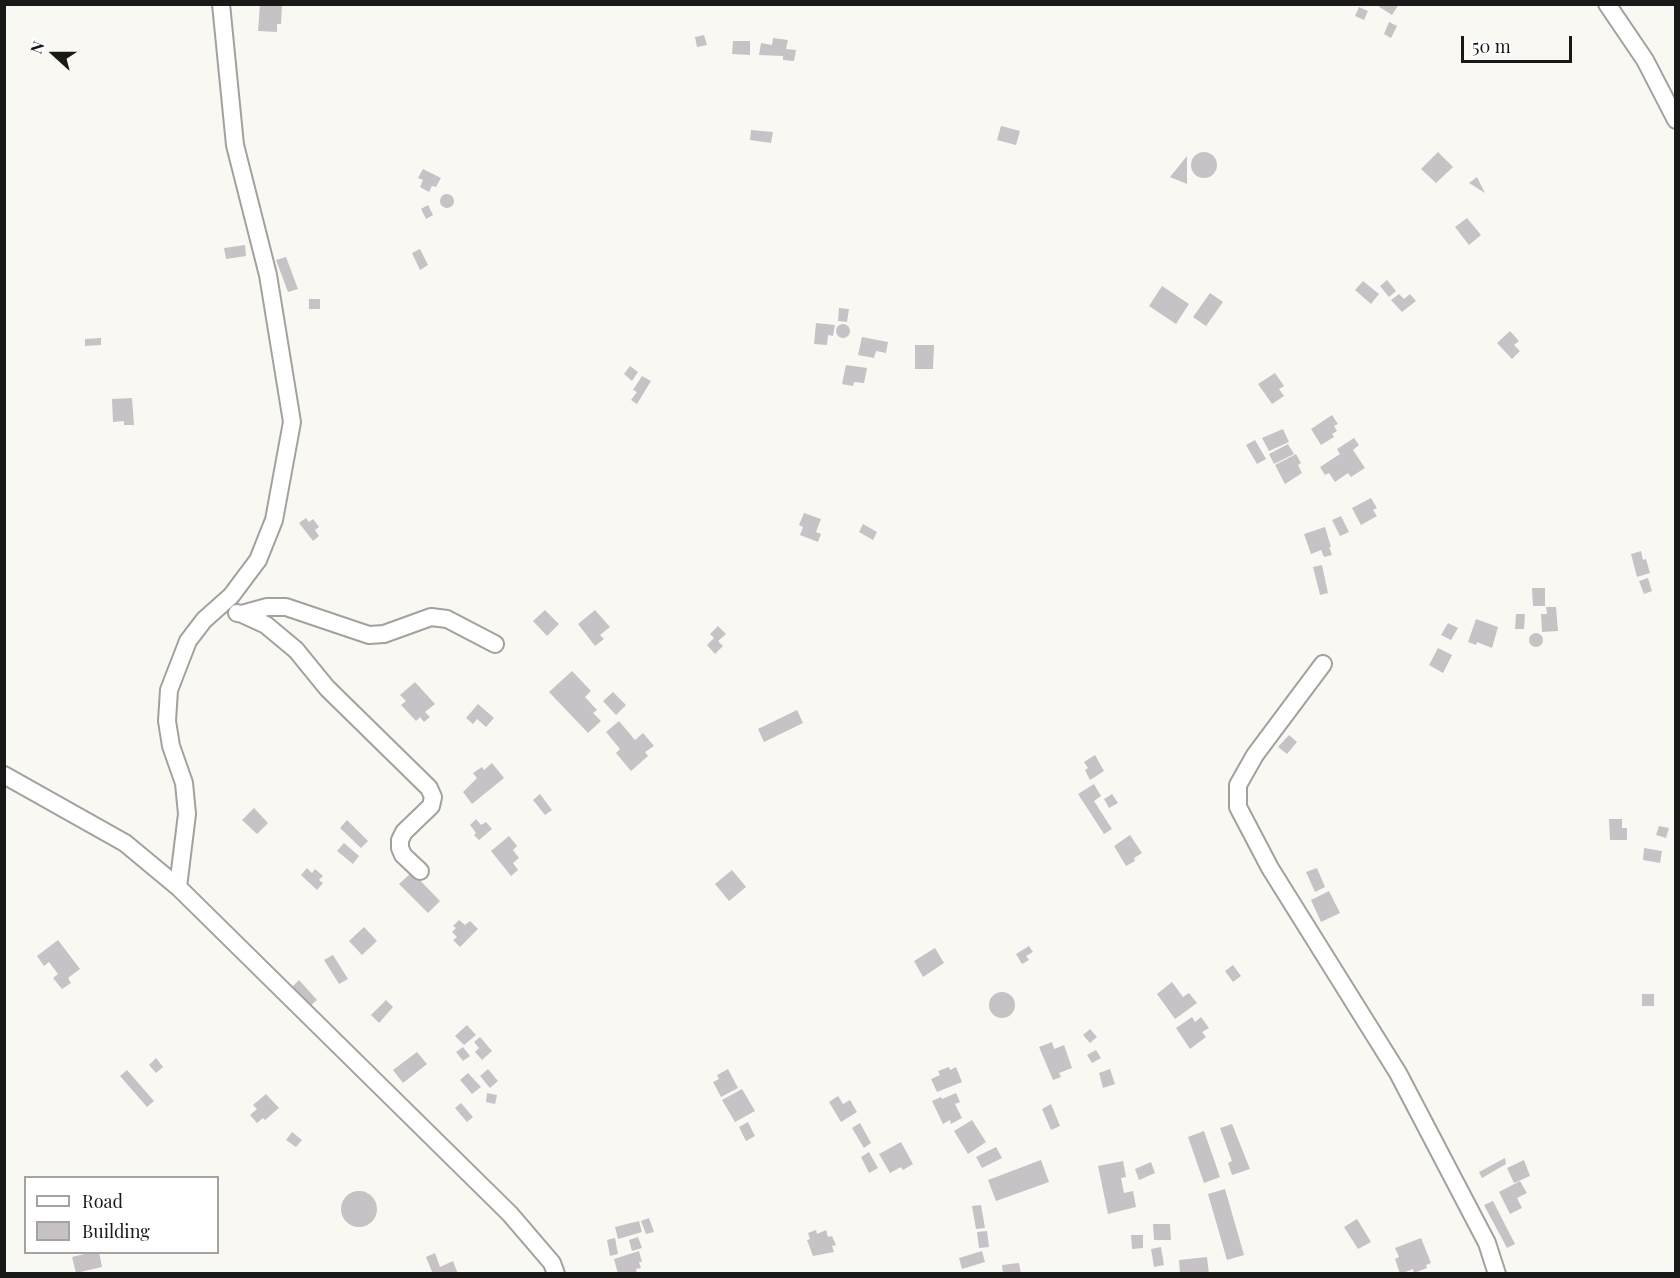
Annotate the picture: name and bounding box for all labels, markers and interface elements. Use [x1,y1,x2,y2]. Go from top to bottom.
north arrow [24,24,84,84]
scale bar [1464,24,1575,62]
text: 50 m [1472,34,1511,58]
text: N [25,38,49,57]
legend [24,1176,219,1254]
text: Road [82,1189,123,1213]
text: Building [82,1219,150,1243]

